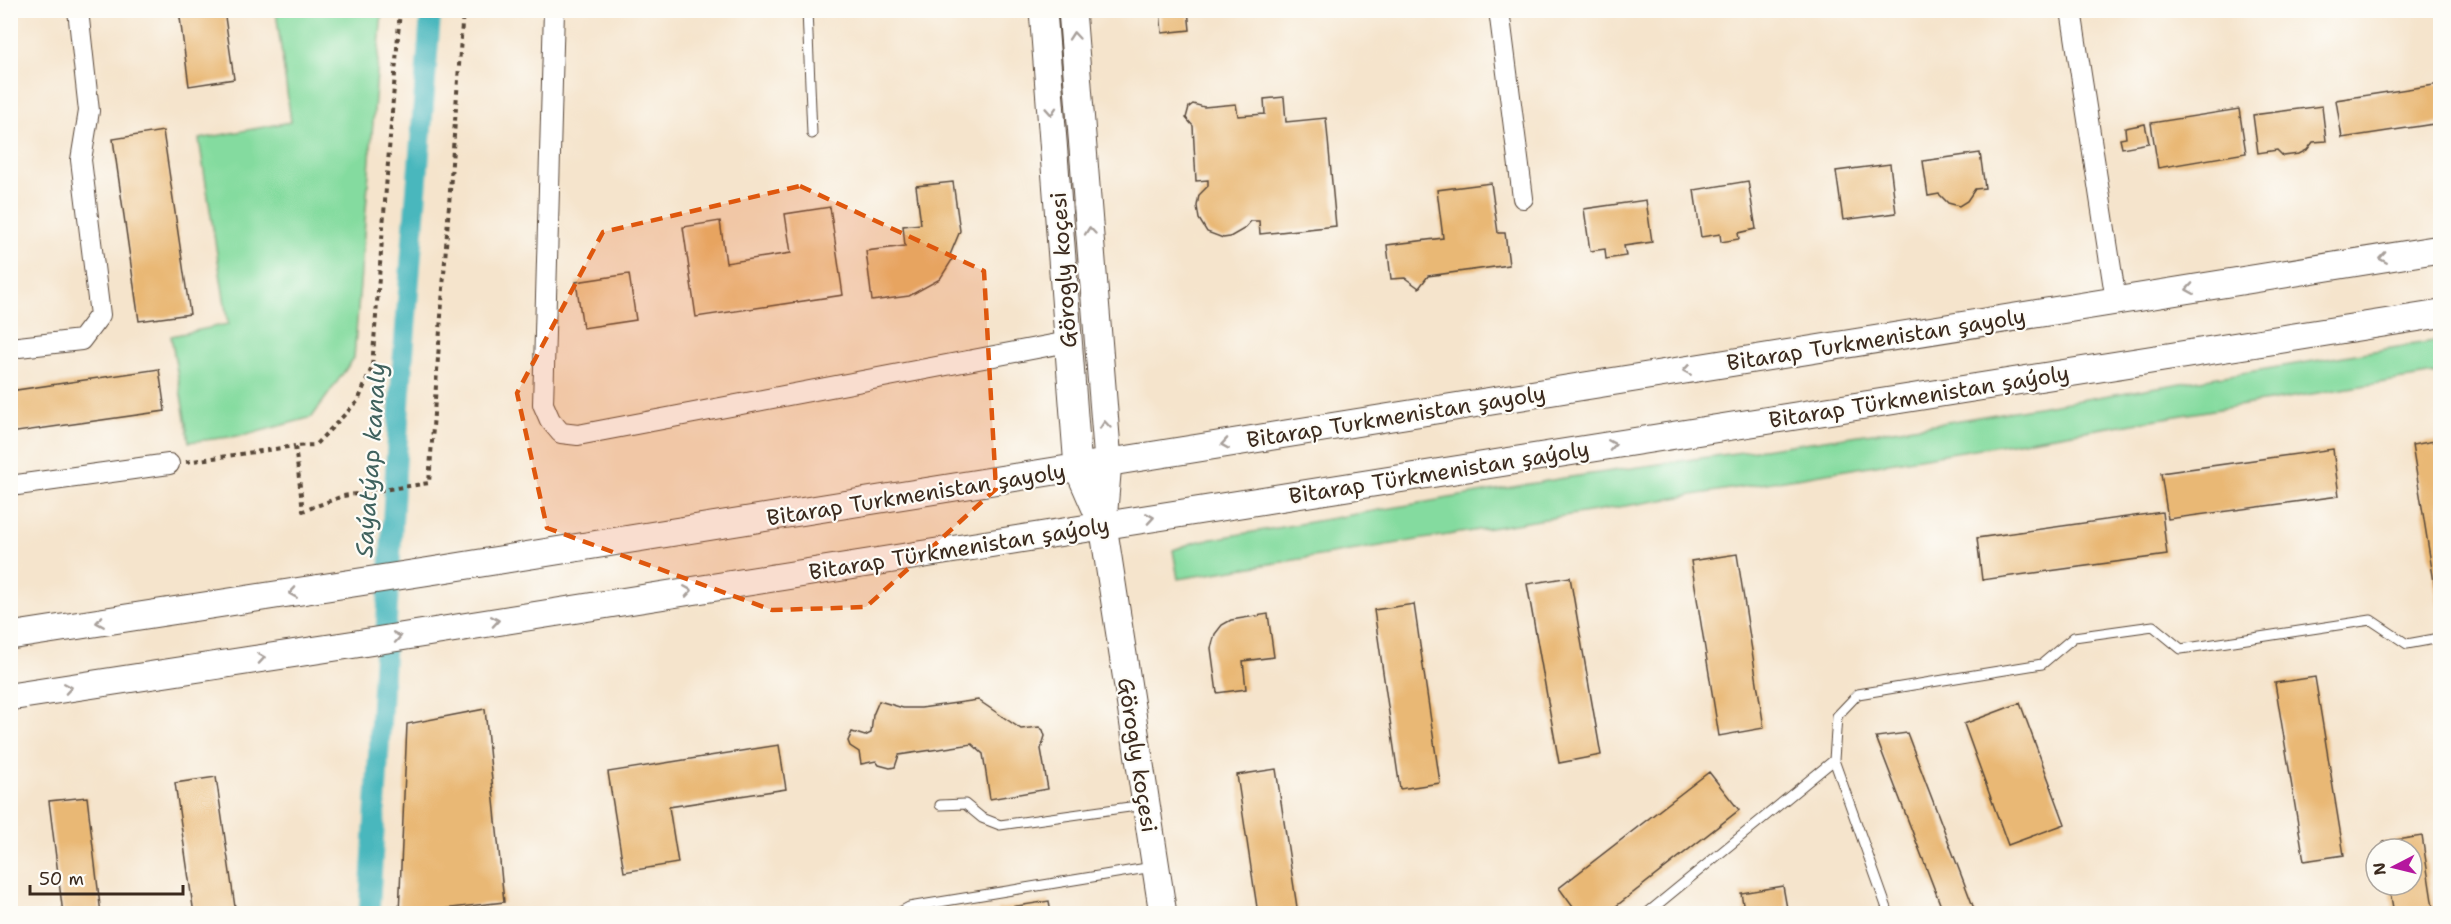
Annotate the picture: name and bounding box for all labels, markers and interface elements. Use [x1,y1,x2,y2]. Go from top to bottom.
one-way arrow [1068,32,1081,41]
one-way arrow [1044,106,1057,115]
street label: Görogly koçesi [1044,191,1083,349]
one-way arrow [1084,226,1097,235]
one-way arrow [2378,251,2387,263]
one-way arrow [2186,282,2195,294]
street label: Bitarap Turkmenistan şayoly [1725,302,2028,377]
street label: Bitarap Türkmenistan şaýoly [1767,358,2071,435]
water label: Saýatýap kanaly [348,361,394,559]
one-way arrow [1682,363,1691,375]
street label: Bitarap Turkmenistan şayoly [1245,379,1548,454]
one-way arrow [1099,421,1112,430]
street label: Bitarap Türkmenistan şaýoly [1287,434,1591,511]
one-way arrow [1220,437,1230,450]
one-way arrow [1607,439,1617,451]
street label: Bitarap Turkmenistan şayoly [765,457,1068,532]
street label: Bitarap Türkmenistan şaýoly [807,510,1111,587]
one-way arrow [1145,512,1154,524]
one-way arrow [683,585,692,597]
one-way arrow [288,586,298,598]
one-way arrow [96,616,105,628]
one-way arrow [490,616,500,628]
one-way arrow [391,631,401,644]
one-way arrow [256,653,266,665]
street label: Görogly koçesi [1111,676,1164,835]
one-way arrow [64,682,73,694]
north arrow [2364,837,2424,897]
scale bar [30,858,183,896]
text: N [2368,861,2391,876]
text: 50 m [39,867,84,891]

